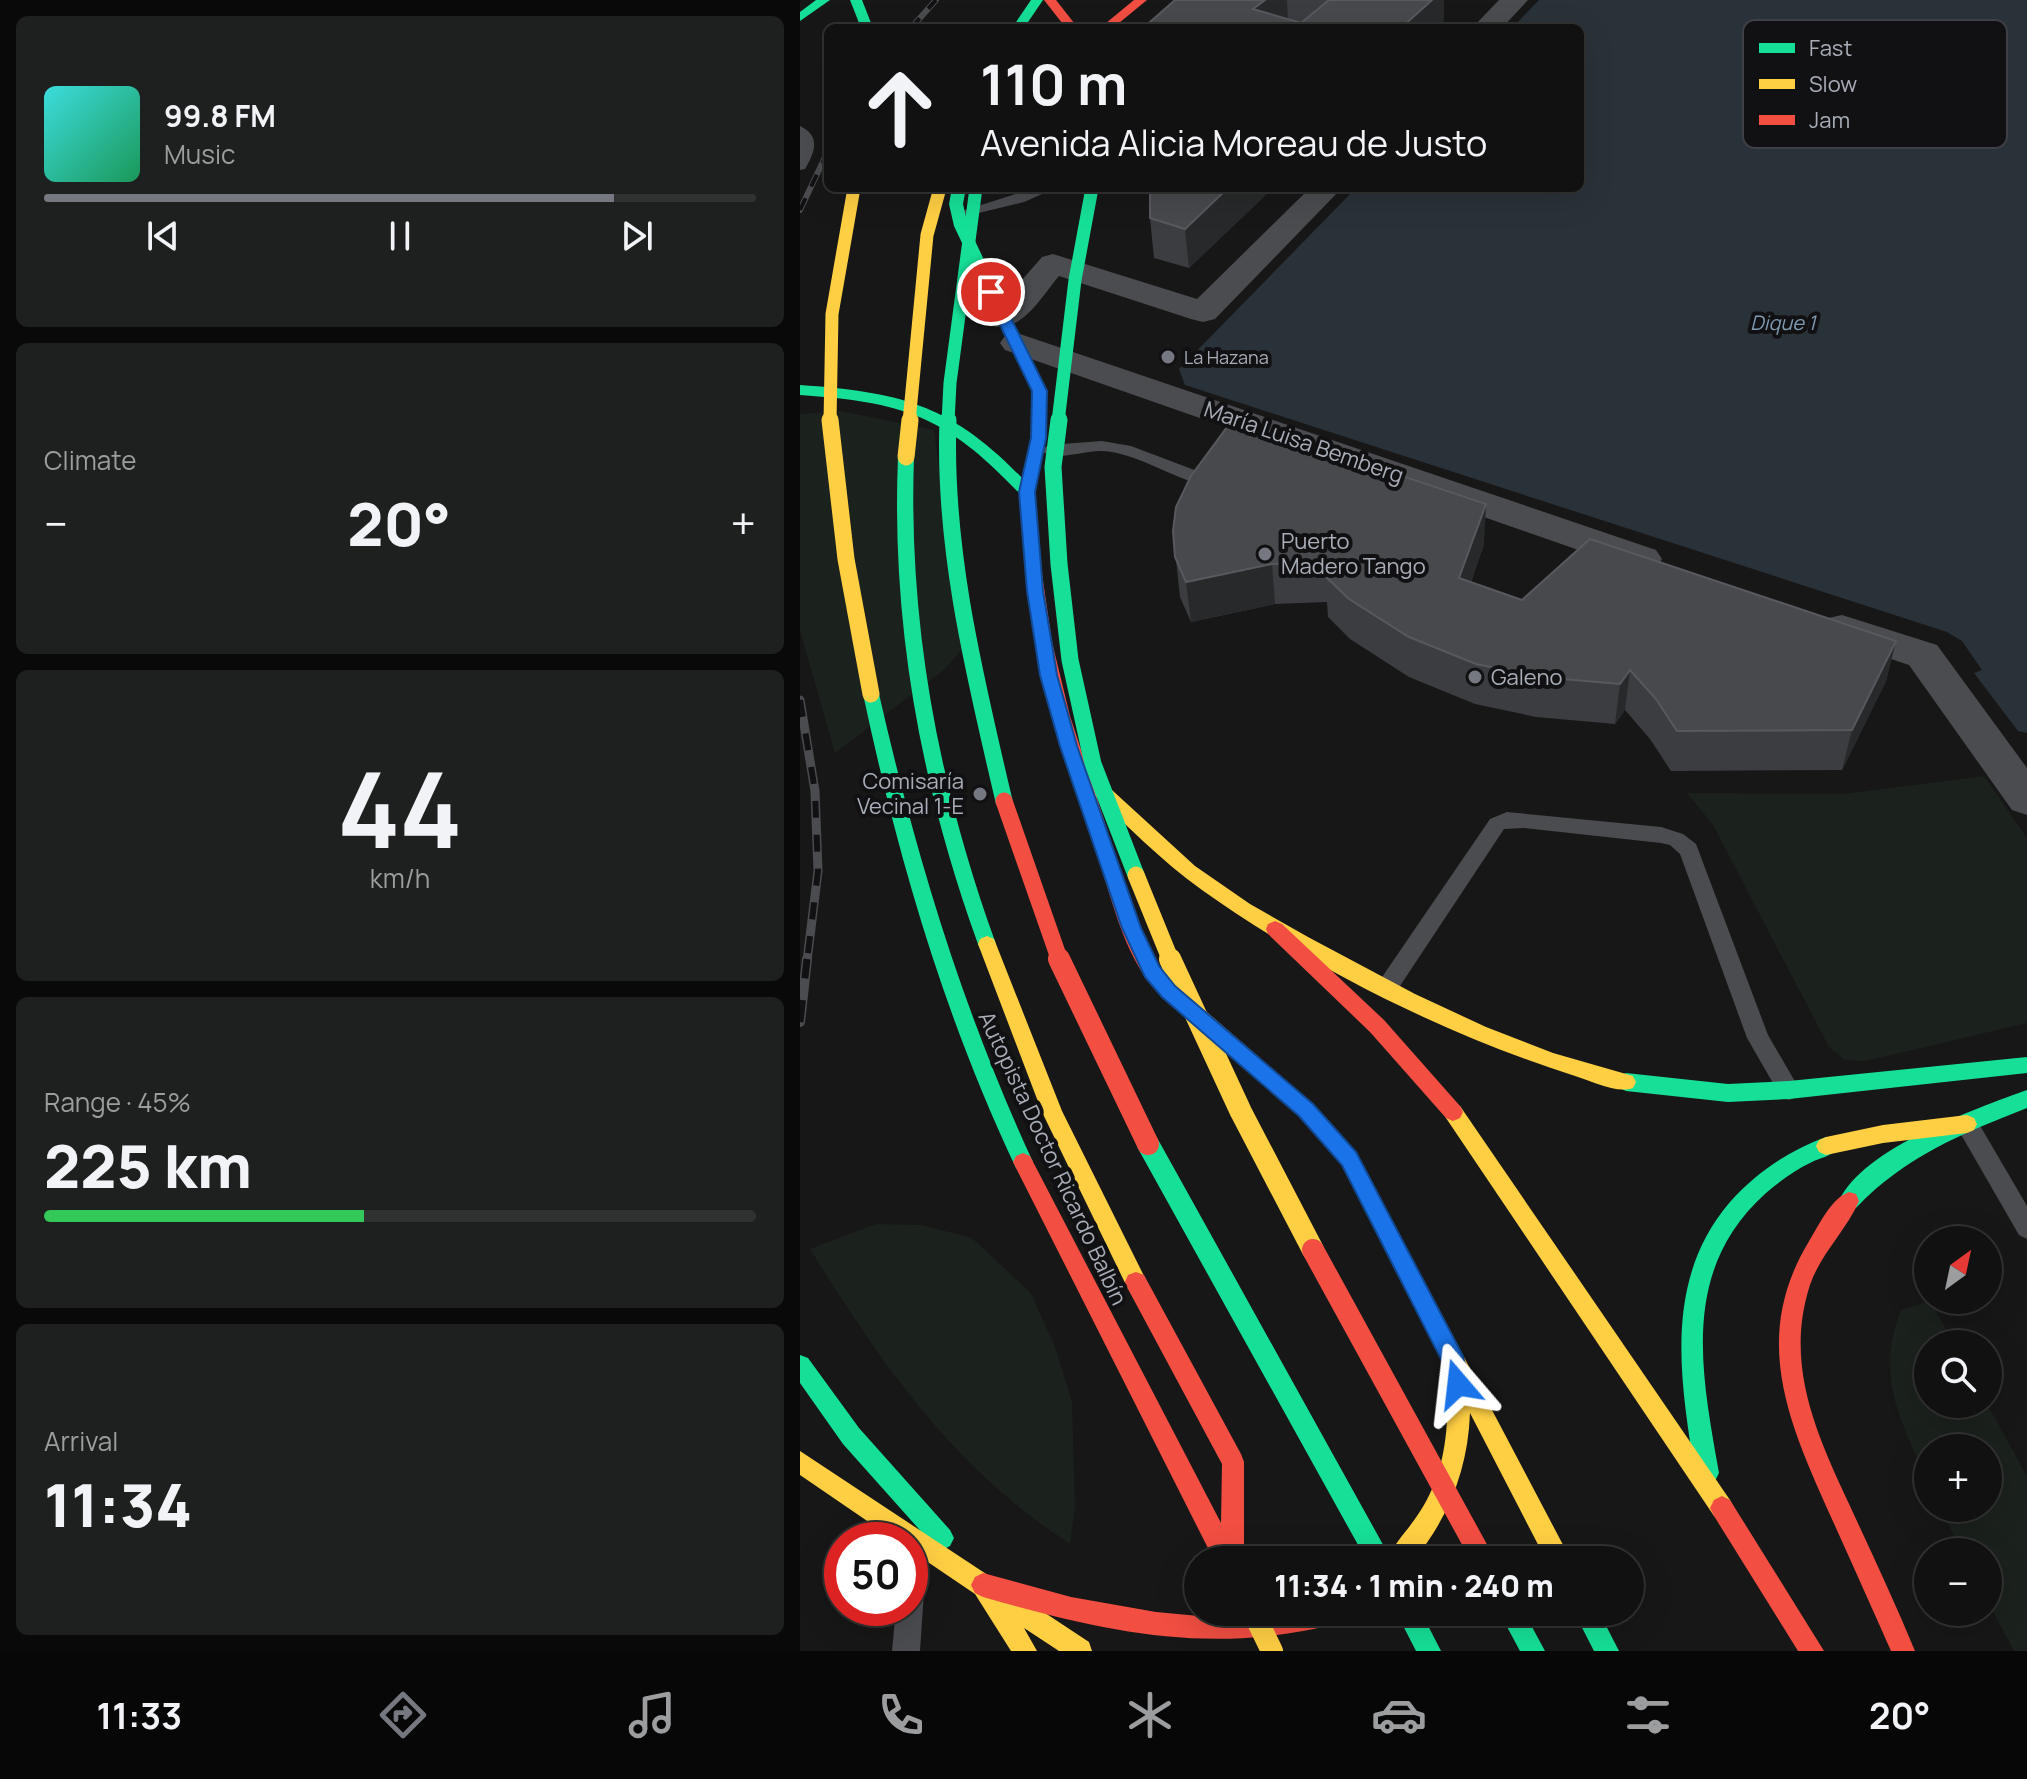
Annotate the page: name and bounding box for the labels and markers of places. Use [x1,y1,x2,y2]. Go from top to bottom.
pin [957,258,1025,326]
place label: La Hazana [1184,345,1269,369]
marker: La Hazana [1159,348,1177,366]
place label: Puerto Madero Tango [1281,526,1426,581]
marker: Puerto Madero Tango [1256,545,1274,563]
place label: Galeno [1491,662,1562,692]
marker: Galeno [1466,668,1484,686]
place label: Comisaría Vecinal 1-E [857,766,964,821]
marker: Comisaría Vecinal 1-E [971,785,989,803]

